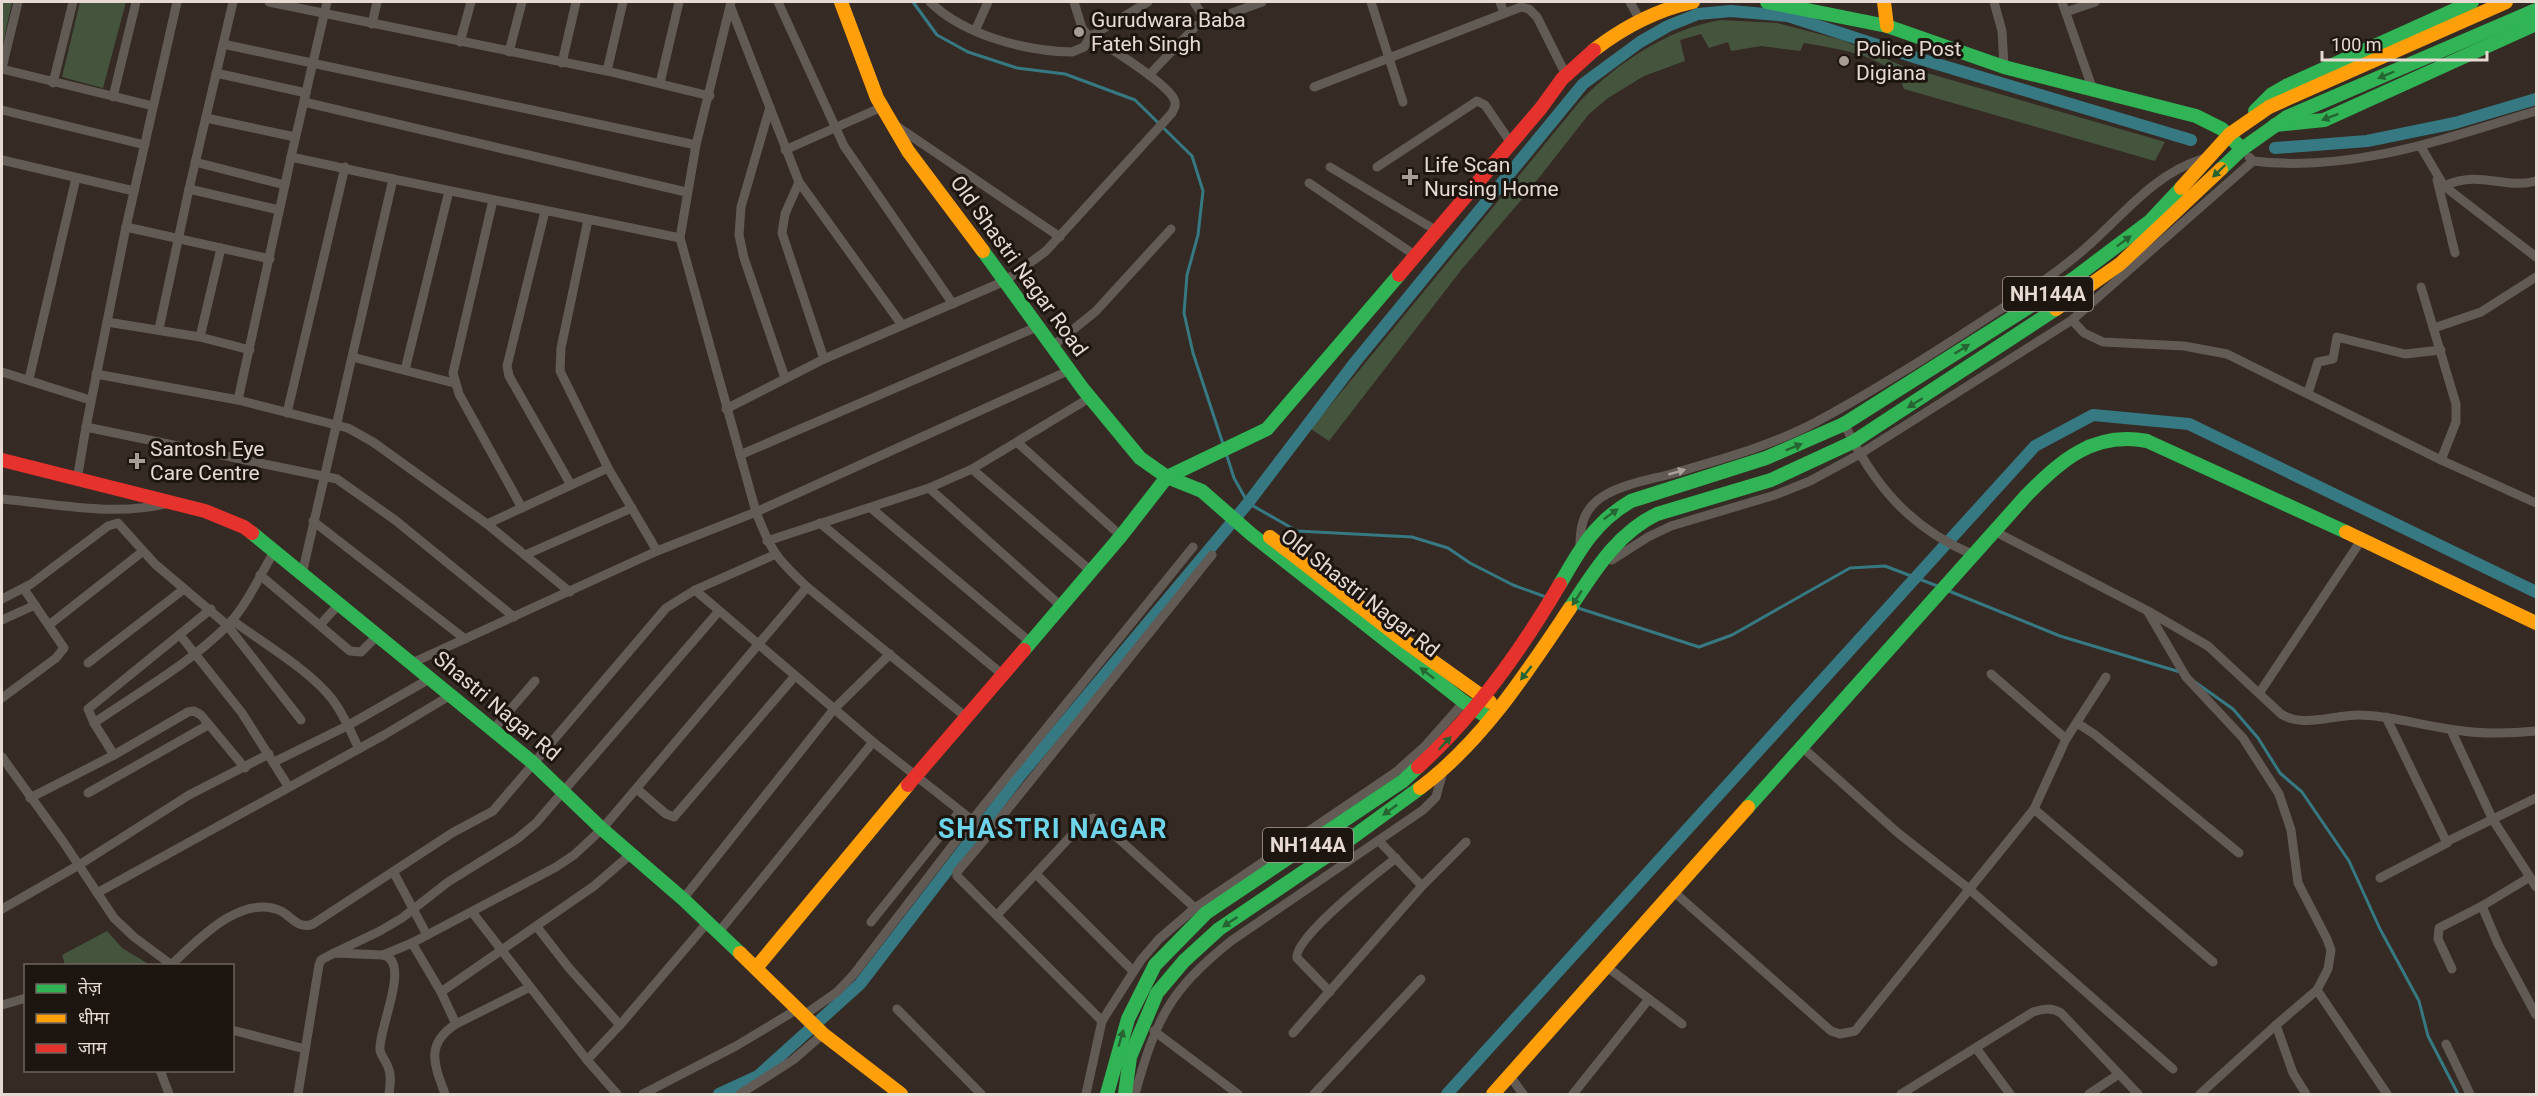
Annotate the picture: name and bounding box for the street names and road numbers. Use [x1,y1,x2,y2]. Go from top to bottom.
street label: Old Shastri Nagar Road [945,171,1093,361]
road number: NH144A [2003,277,2093,311]
street label: Old Shastri Nagar Rd [1276,524,1444,662]
street label: Shastri Nagar Rd [429,646,565,766]
road number: NH144A [1263,828,1353,862]

